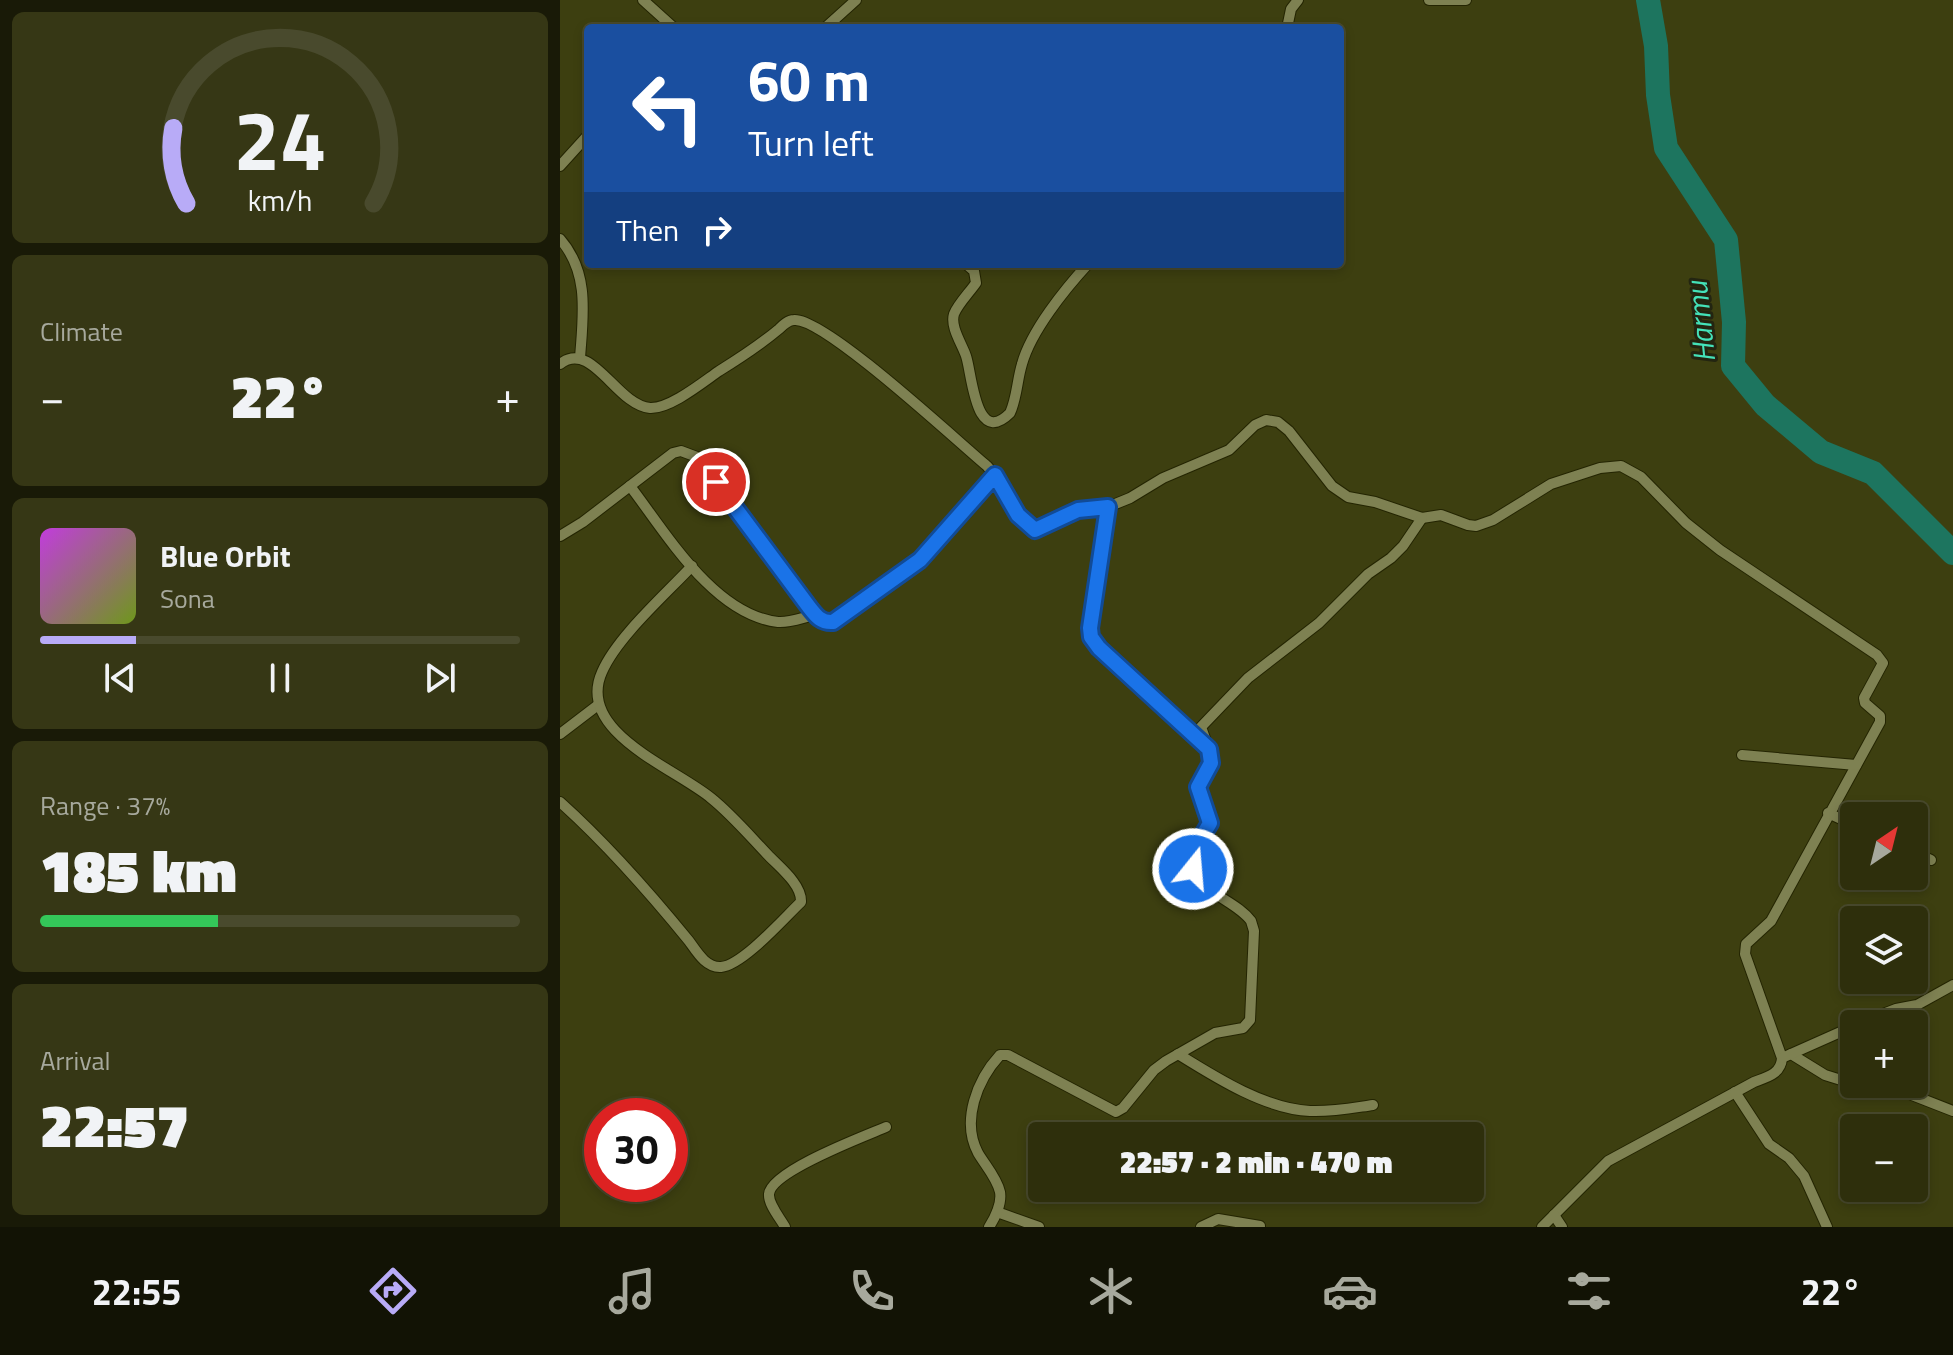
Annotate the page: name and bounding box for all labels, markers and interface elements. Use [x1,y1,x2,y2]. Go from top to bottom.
text: 60 m [748,38,870,123]
icon: left [616,56,720,160]
text: 24 [233,75,327,201]
text: Turn left [748,115,874,170]
text: km/h [248,179,312,222]
text: Then [616,207,679,253]
icon: right [695,208,739,252]
water label: Harmu [1673,277,1727,365]
text: Climate [40,312,123,351]
text: 22° [231,350,330,441]
text: − [40,363,65,430]
text: + [495,363,520,430]
pin [682,448,750,516]
icon: arrive [694,460,738,504]
text: Blue Orbit [160,533,291,579]
text: Sona [160,579,215,618]
icon: previous [98,656,142,700]
icon: pause [258,656,302,700]
icon: next [418,656,462,700]
text: Range · 37% [40,786,170,825]
north arrow [1840,802,1928,890]
map controls [1840,802,1928,1202]
text: 185 km [40,824,237,915]
position arrow [1151,827,1235,911]
button: layers [1840,906,1928,994]
button: + [1840,1010,1928,1098]
text: Arrival [40,1041,111,1080]
text: 22:57 [40,1079,189,1170]
speed limit sign: 30 [584,1098,688,1202]
button: − [1840,1114,1928,1202]
text: 22:57 · 2 min · 470 m [1120,1139,1392,1185]
icon: directions [365,1263,421,1319]
icon: music [604,1263,660,1319]
icon: phone [844,1263,900,1319]
icon: climate [1083,1263,1139,1319]
icon: car [1322,1263,1378,1319]
icon: filters [1561,1263,1617,1319]
text: 22:55 [92,1264,182,1319]
text: 22° [1801,1264,1861,1319]

